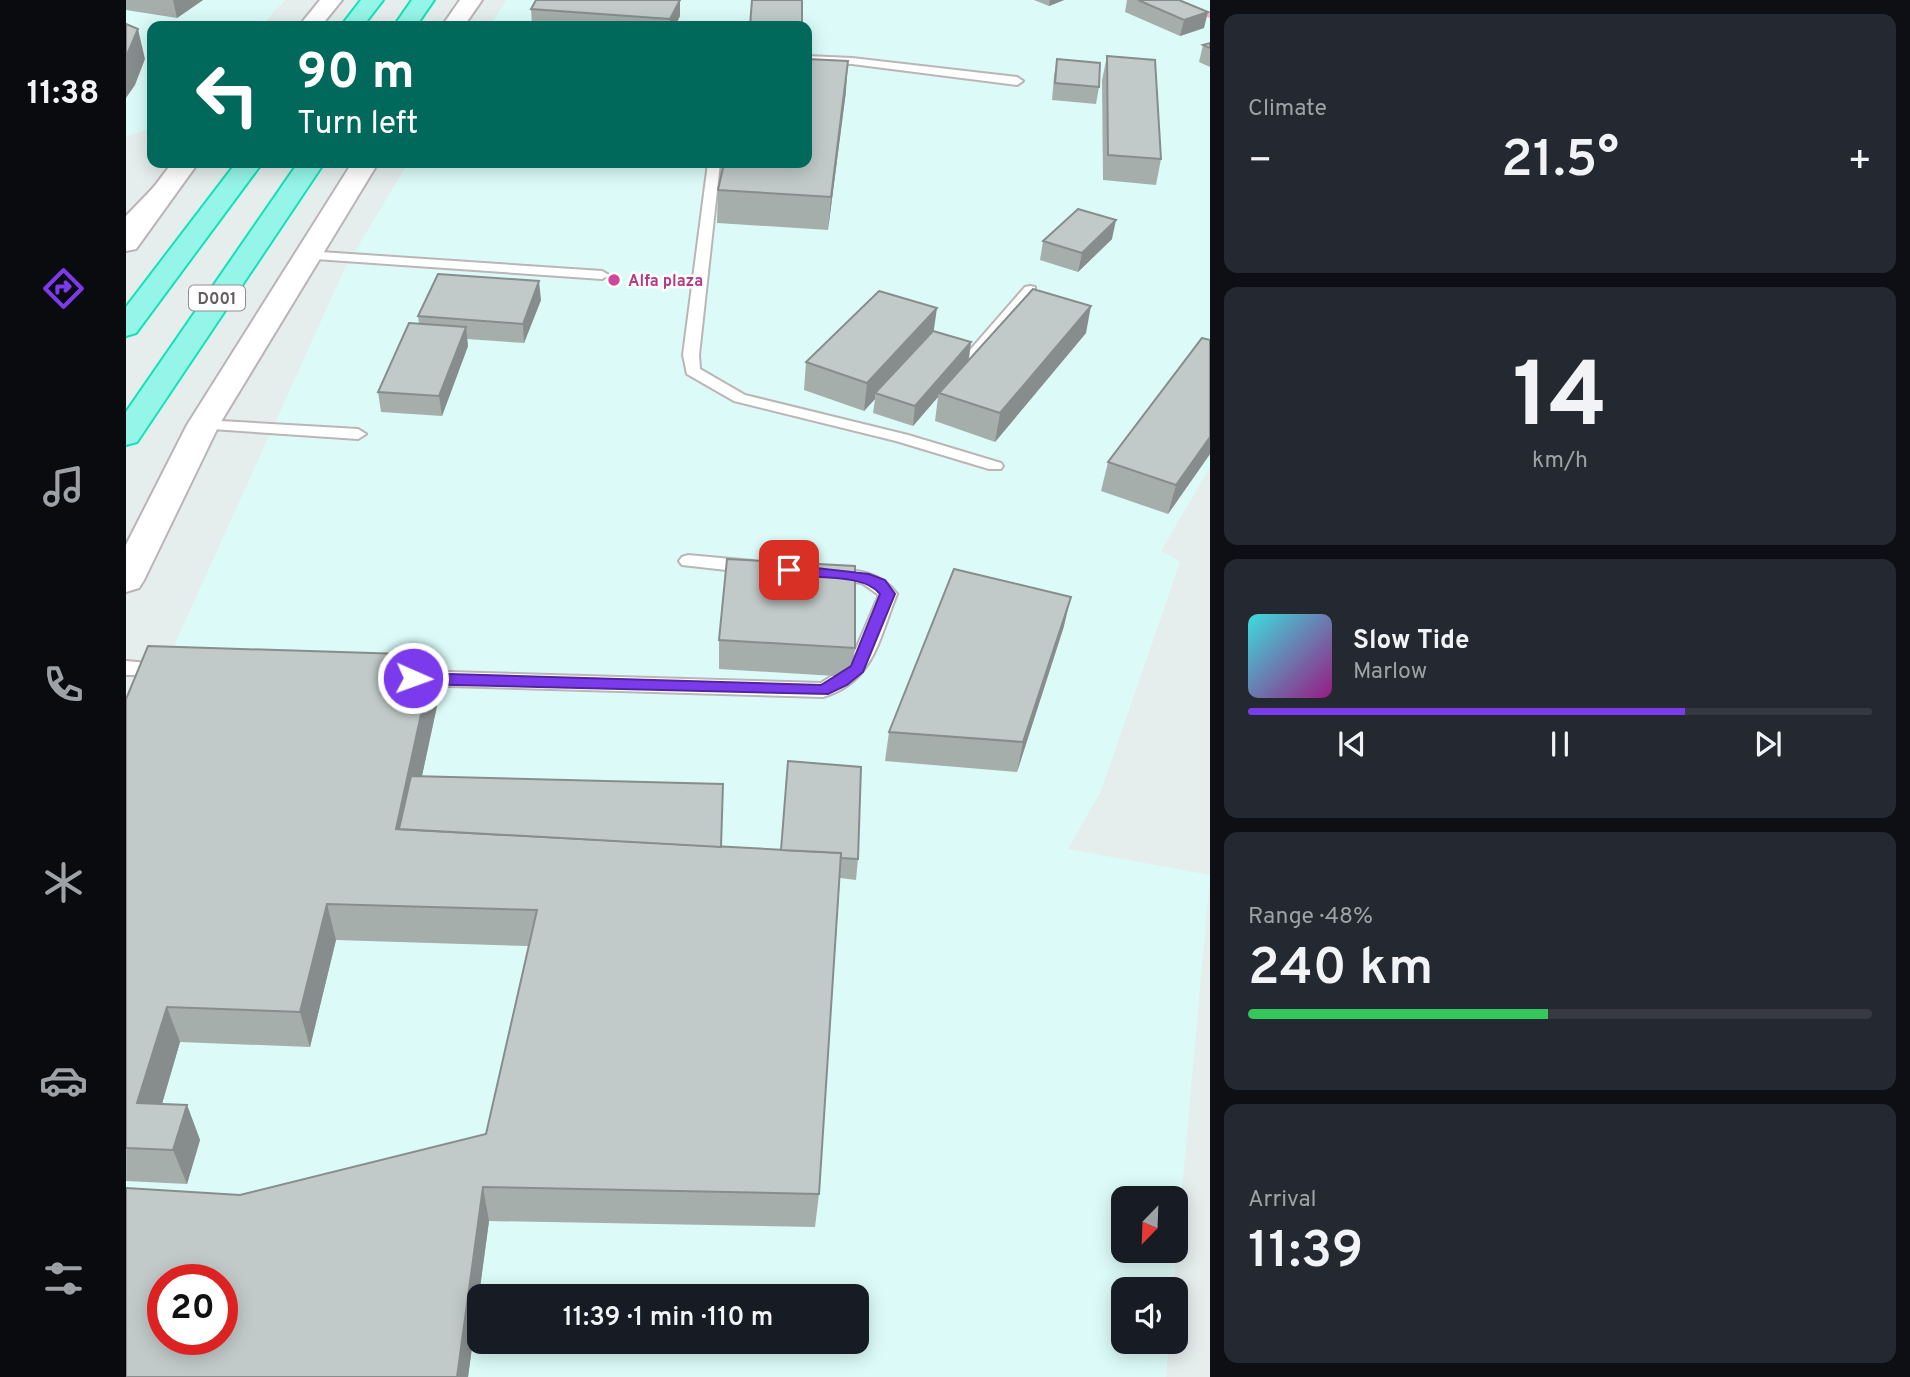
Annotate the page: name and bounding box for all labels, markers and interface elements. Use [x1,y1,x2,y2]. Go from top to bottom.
text: 90 m [297,44,415,106]
icon: left [182,49,273,140]
text: 11:38 [27,75,99,115]
text: Climate [1248,95,1327,124]
text: Turn left [297,105,418,145]
text: 21.5° [1501,129,1619,195]
text: − [1248,138,1273,187]
text: + [1847,138,1872,187]
icon: directions [39,264,88,313]
marker: Alfa plaza [606,272,622,288]
place label: Alfa plaza [628,272,703,292]
road number: D001 [189,286,245,310]
text: 14 [1513,344,1607,459]
text: km/h [1532,447,1588,476]
icon: music [39,462,88,511]
pin [759,540,819,600]
icon: arrive [770,551,808,589]
text: Slow Tide [1353,625,1470,658]
position arrow [376,641,450,715]
text: Marlow [1353,658,1427,687]
icon: phone [39,660,88,709]
icon: previous [1333,725,1371,763]
icon: pause [1541,725,1579,763]
icon: next [1749,725,1787,763]
icon: climate [39,858,88,907]
text: Range · 48% [1248,903,1373,932]
text: 240 km [1248,937,1433,1003]
icon: car [39,1056,88,1105]
north arrow [1111,1186,1188,1264]
map controls [1111,1186,1188,1354]
text: Arrival [1248,1186,1317,1215]
text: 11:39 [1248,1220,1363,1286]
icon: filters [39,1254,88,1303]
speed limit sign: 20 [147,1264,238,1355]
button: sound [1111,1277,1188,1354]
text: 11:39 · 1 min · 110 m [563,1302,773,1335]

